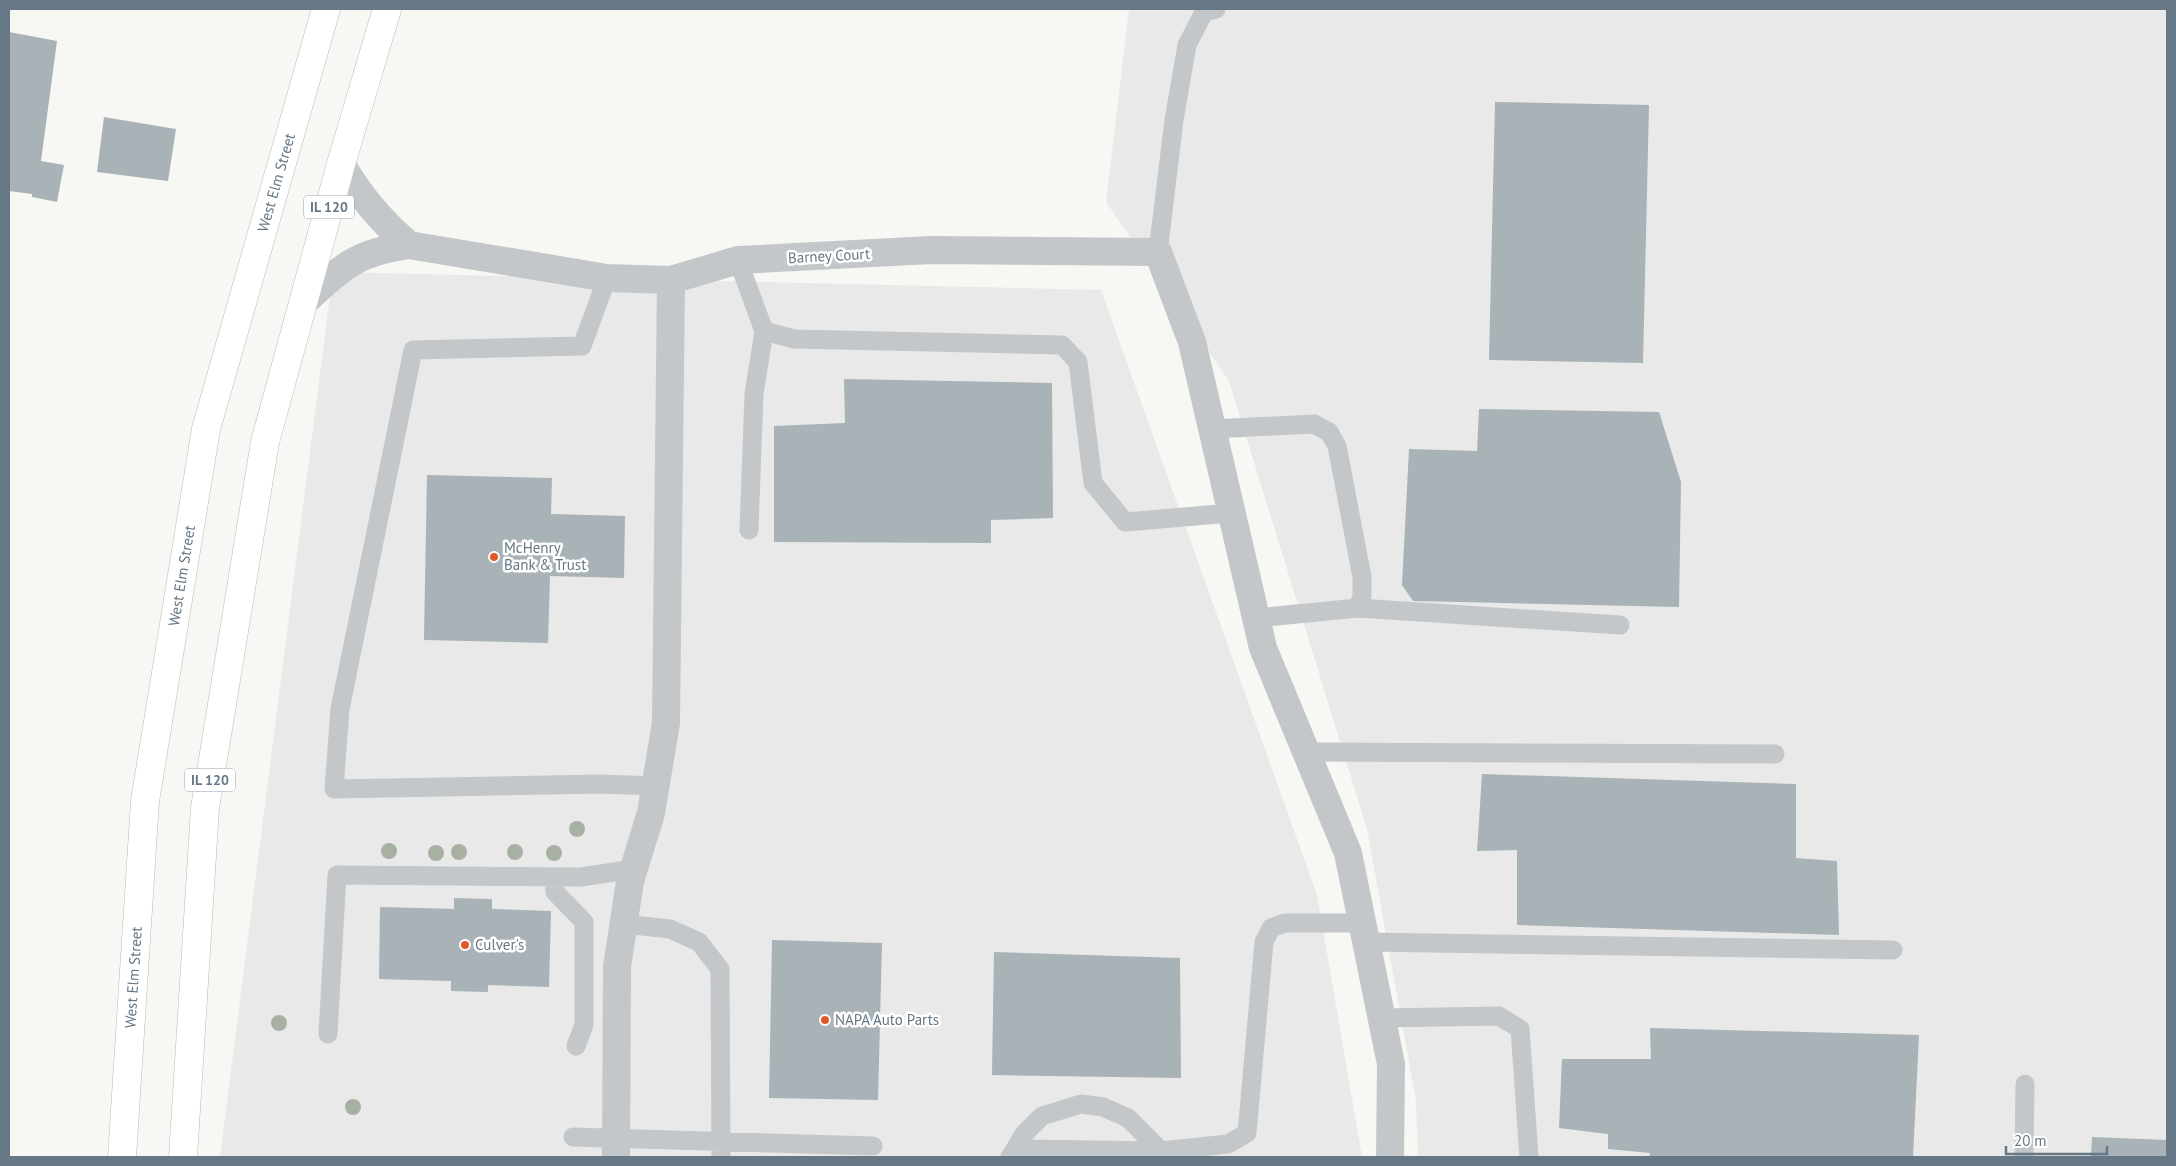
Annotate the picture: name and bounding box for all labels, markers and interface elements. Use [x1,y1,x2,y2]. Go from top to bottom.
street label: West Elm Street [253,131,299,234]
road number: IL 120 [304,196,354,218]
street label: Barney Court [788,244,870,267]
street label: West Elm Street [164,524,199,627]
place label: McHenry Bank & Trust [504,538,586,574]
marker: McHenry Bank & Trust [488,551,500,563]
road number: IL 120 [185,768,235,792]
street label: West Elm Street [120,926,146,1029]
place label: Culver's [475,935,524,954]
marker: Culver's [459,939,471,951]
place label: NAPA Auto Parts [835,1010,939,1029]
marker: NAPA Auto Parts [819,1014,831,1026]
scale bar [2006,1124,2107,1156]
text: 20 m [2014,1131,2047,1150]

